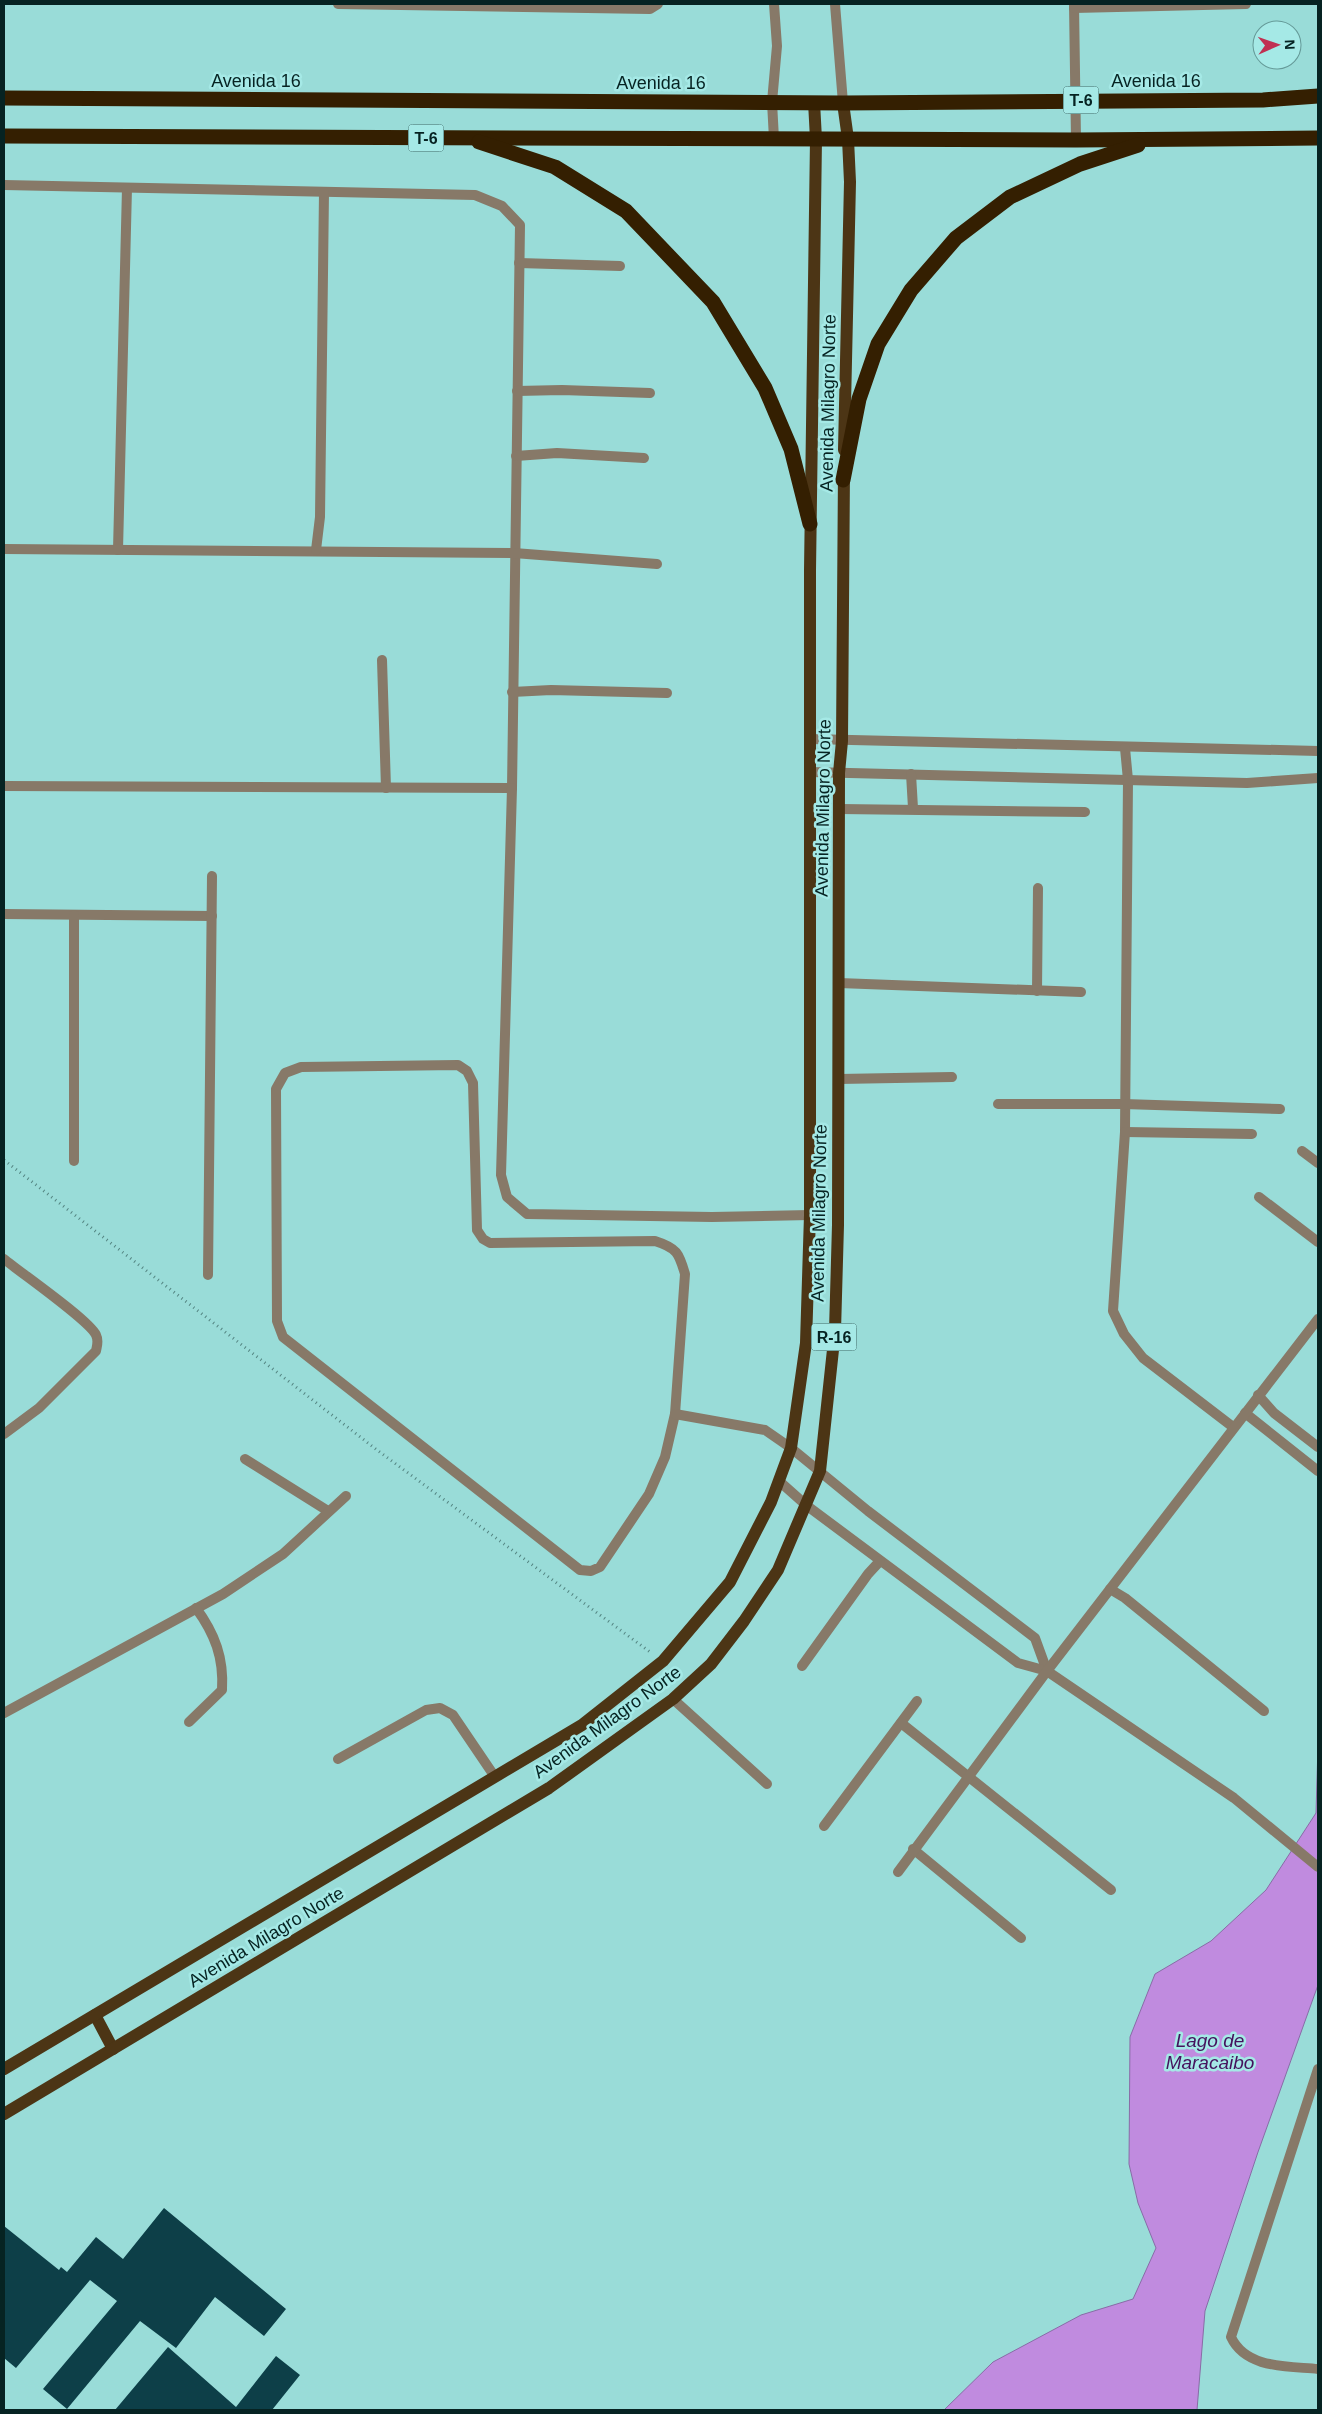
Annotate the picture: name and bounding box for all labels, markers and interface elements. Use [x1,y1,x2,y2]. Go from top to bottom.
north arrow [1252,20,1302,70]
text: N [1282,39,1298,50]
street label: Avenida 16 [211,71,301,91]
street label: Avenida 16 [1111,71,1201,91]
street label: Avenida 16 [616,73,706,93]
road number: T-6 [1064,86,1098,114]
road number: T-6 [408,125,444,152]
street label: Avenida Milagro Norte [816,314,840,492]
street label: Avenida Milagro Norte [811,719,835,897]
street label: Avenida Milagro Norte [807,1124,831,1302]
road number: R-16 [812,1324,856,1350]
street label: Avenida Milagro Norte [529,1662,685,1782]
street label: Avenida Milagro Norte [185,1883,347,1991]
water label: Lago de Maracaibo [1166,2030,1254,2073]

